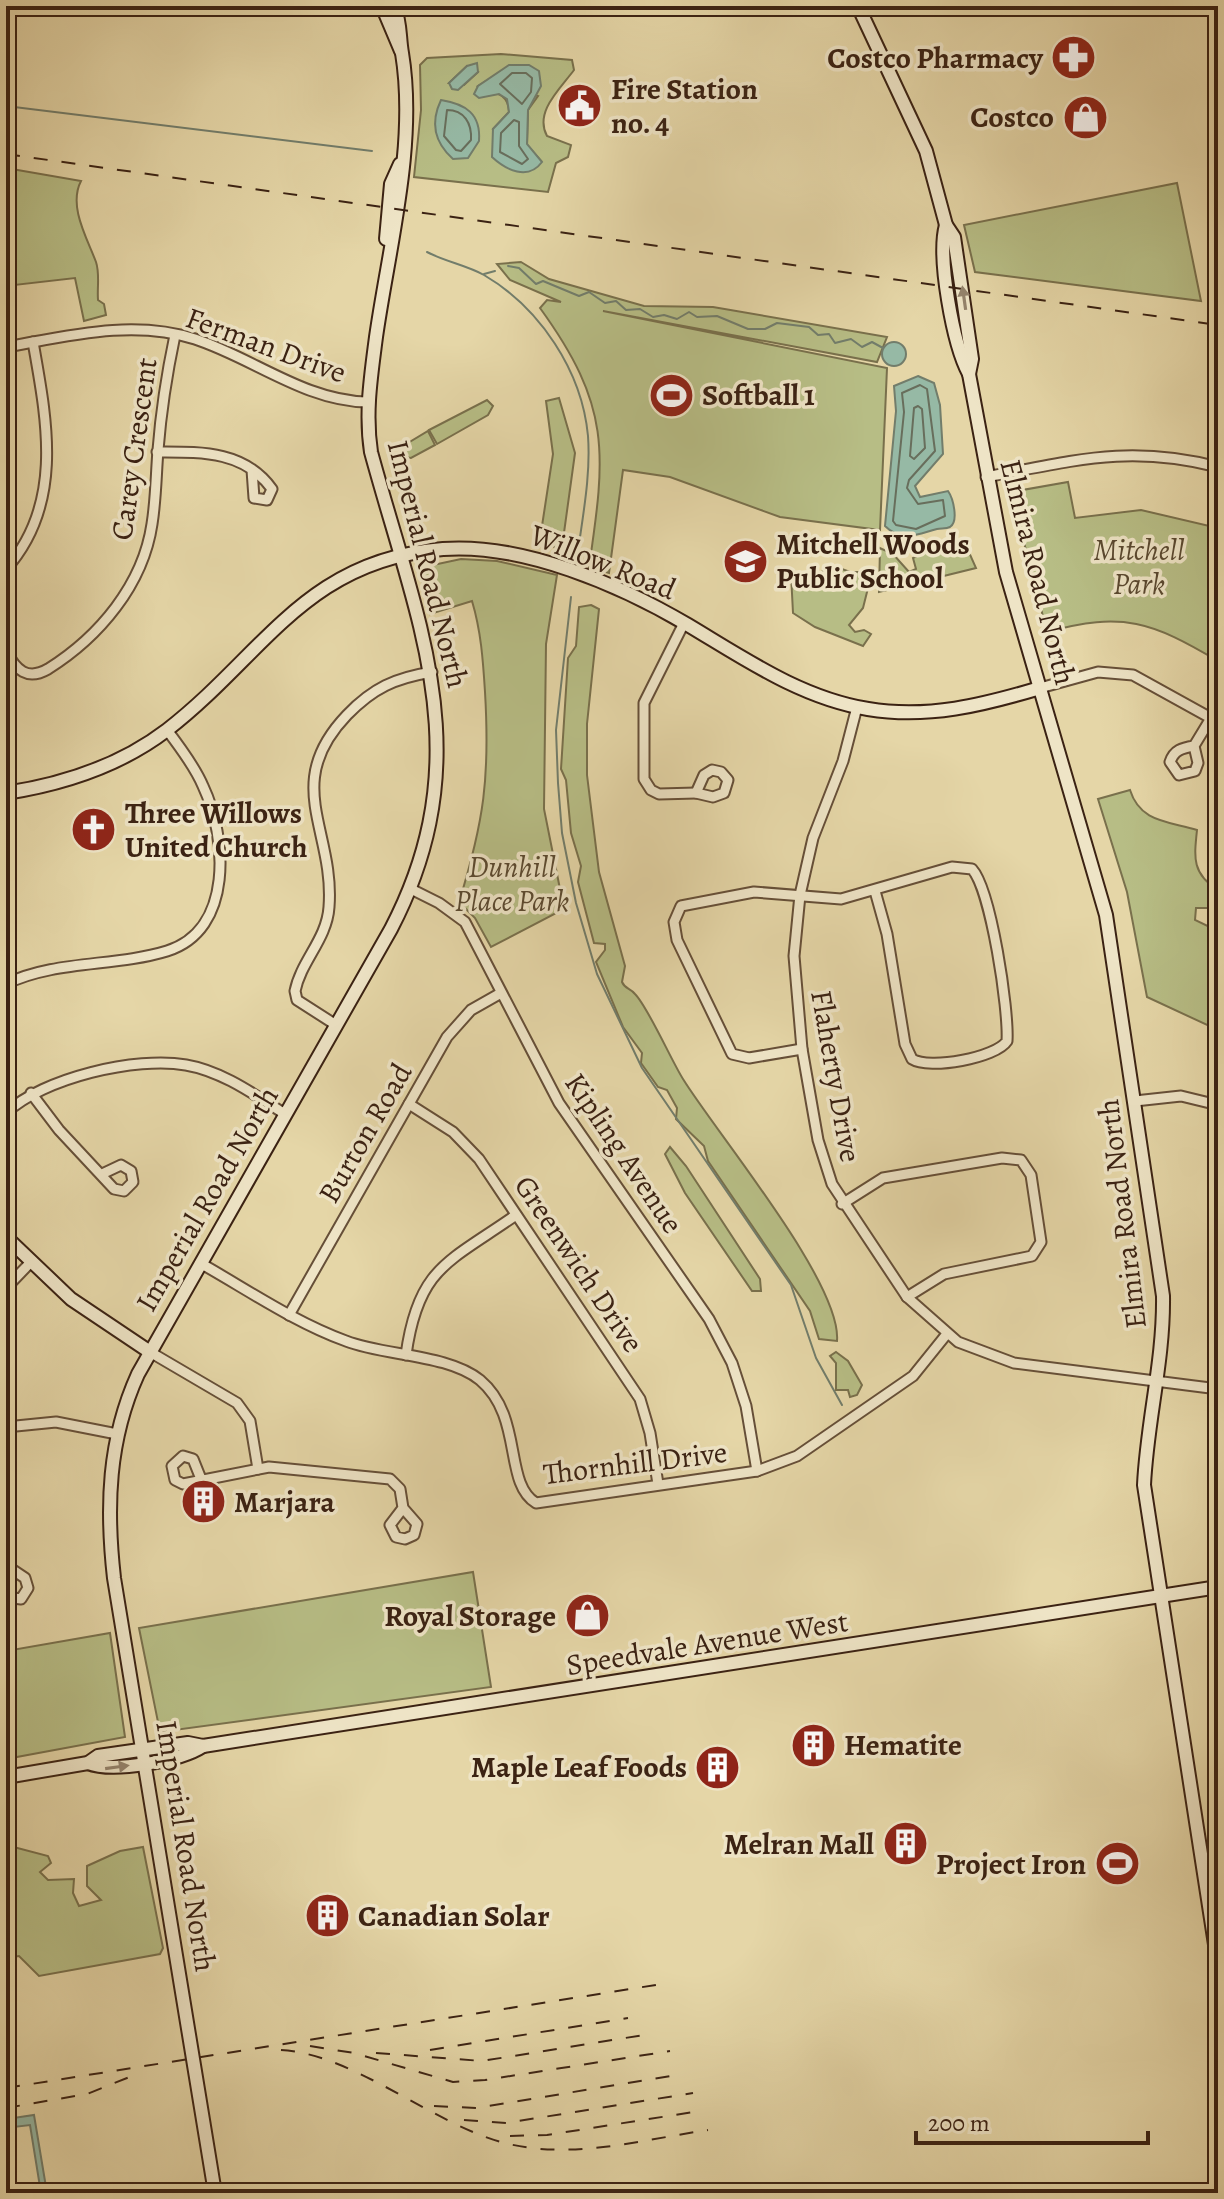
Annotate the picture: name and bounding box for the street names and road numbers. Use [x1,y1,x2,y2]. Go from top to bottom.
street label: Ferman Drive [180,298,352,392]
street label: Carey Crescent [101,355,167,543]
street label: Imperial Road North [378,436,478,692]
street label: Elmira Road North [991,455,1085,689]
street label: Willow Road [523,514,683,610]
street label: Flaherty Drive [801,987,871,1165]
street label: Burton Road [309,1055,422,1210]
street label: Kipling Avenue [556,1065,692,1241]
street label: Imperial Road North [126,1079,288,1319]
street label: Elmira Road North [1088,1097,1156,1331]
street label: Greenwich Drive [505,1168,653,1360]
street label: Thornhill Drive [541,1432,729,1494]
street label: Speedvale Avenue West [563,1601,851,1685]
street label: Imperial Road North [146,1718,226,1974]

